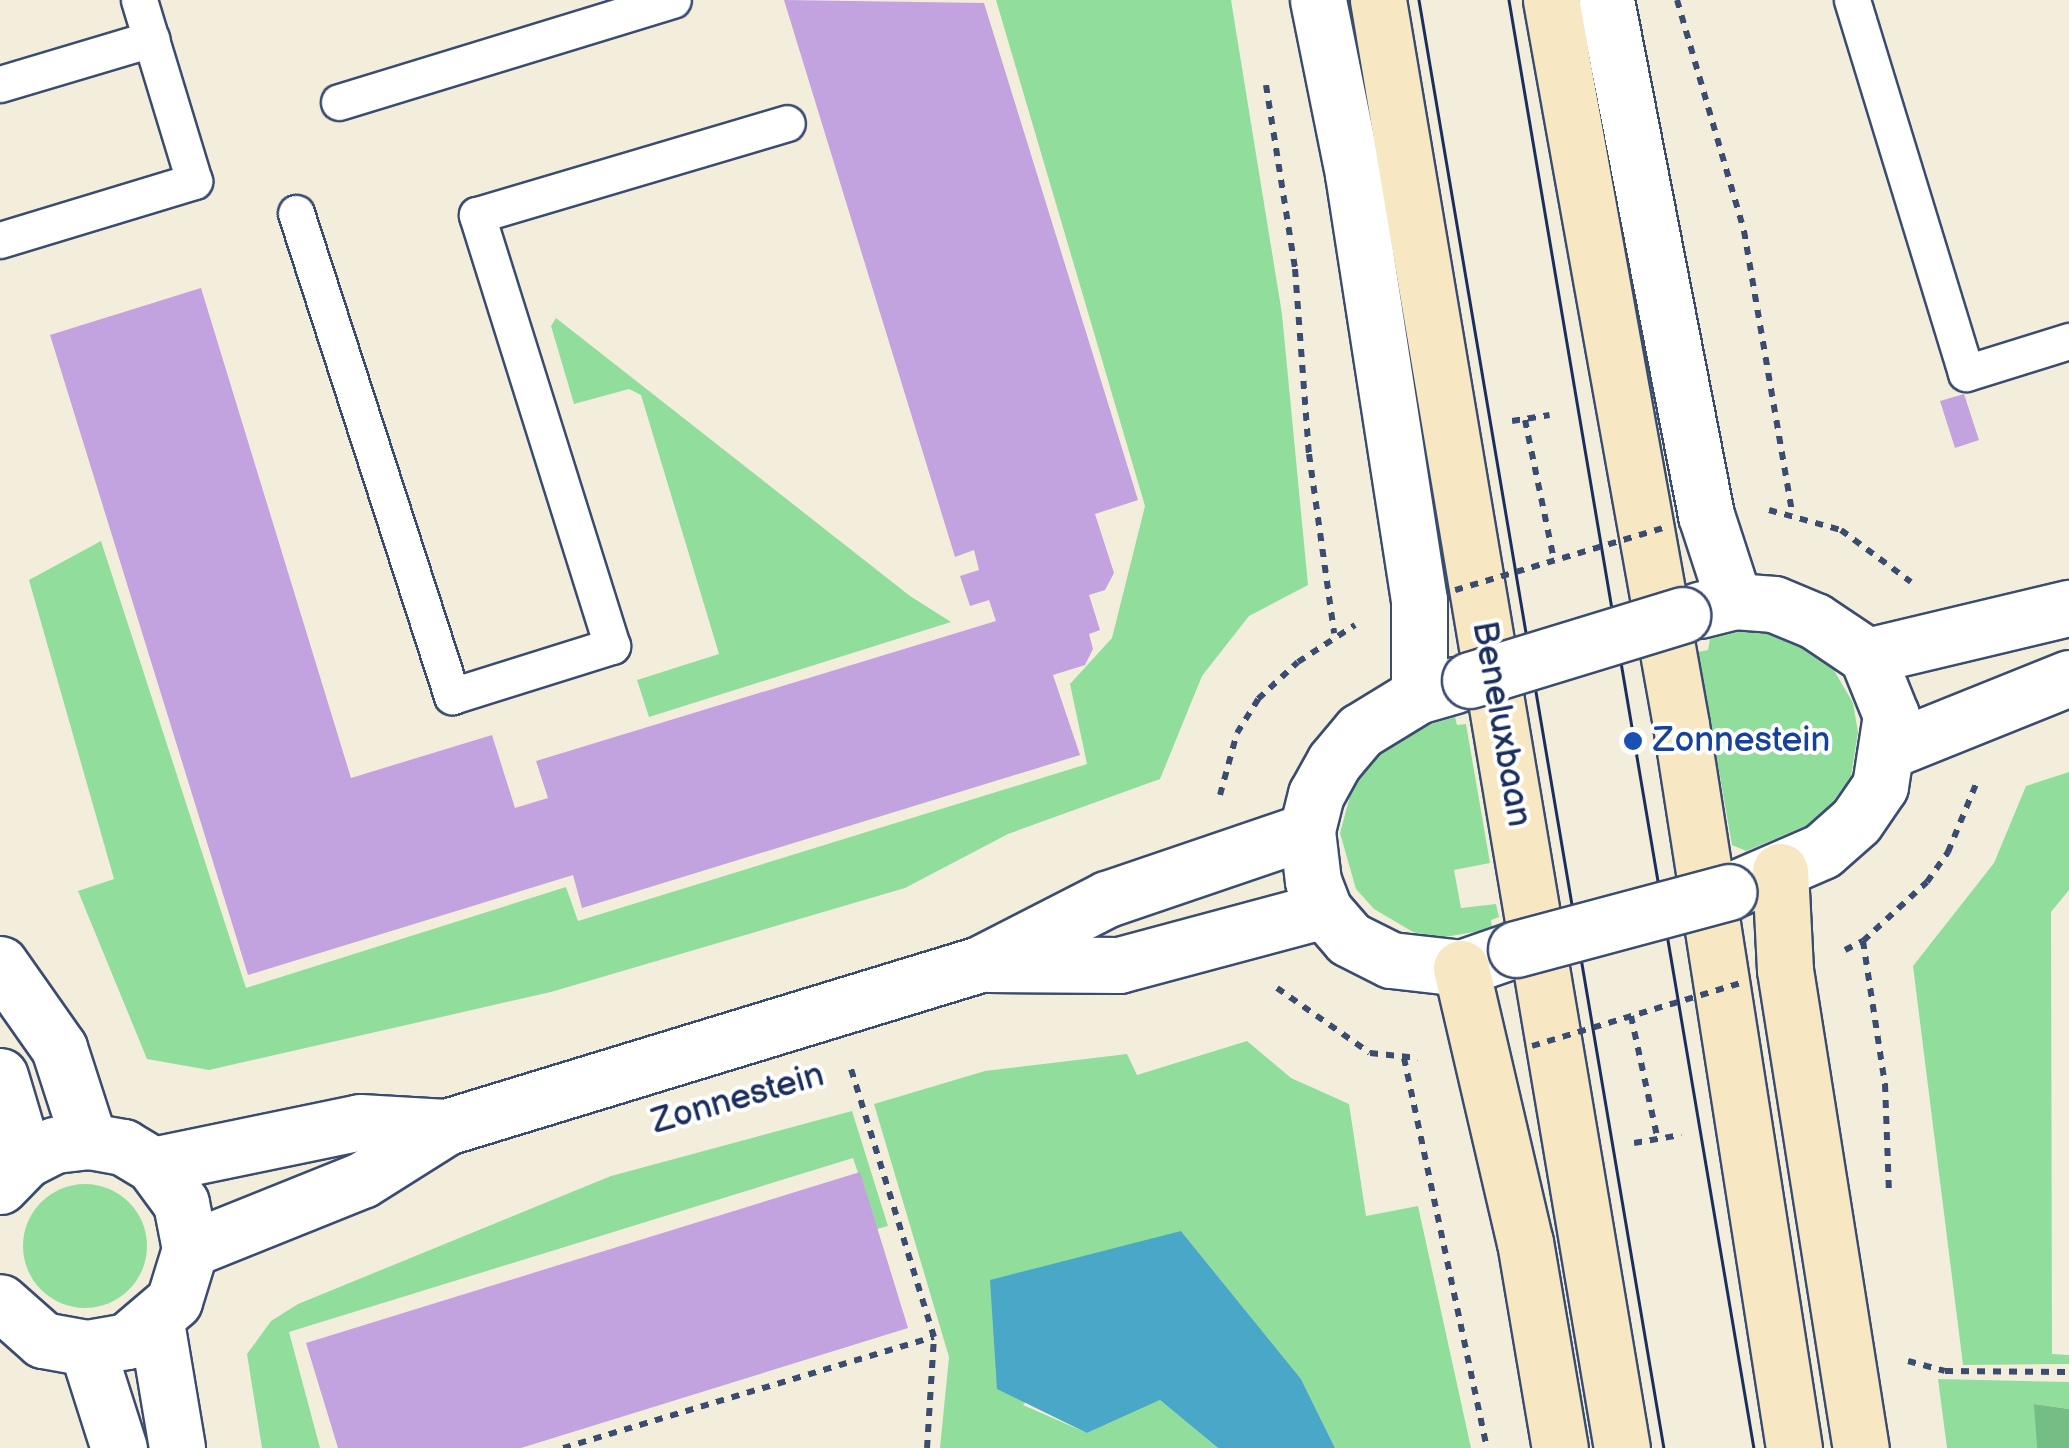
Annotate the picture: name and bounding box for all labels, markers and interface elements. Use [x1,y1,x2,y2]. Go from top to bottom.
street label: Beneluxbaan [1462,618,1540,830]
place label: Zonnestein [1653,720,1830,762]
marker: Zonnestein [1622,730,1644,752]
street label: Zonnestein [647,1054,829,1144]

